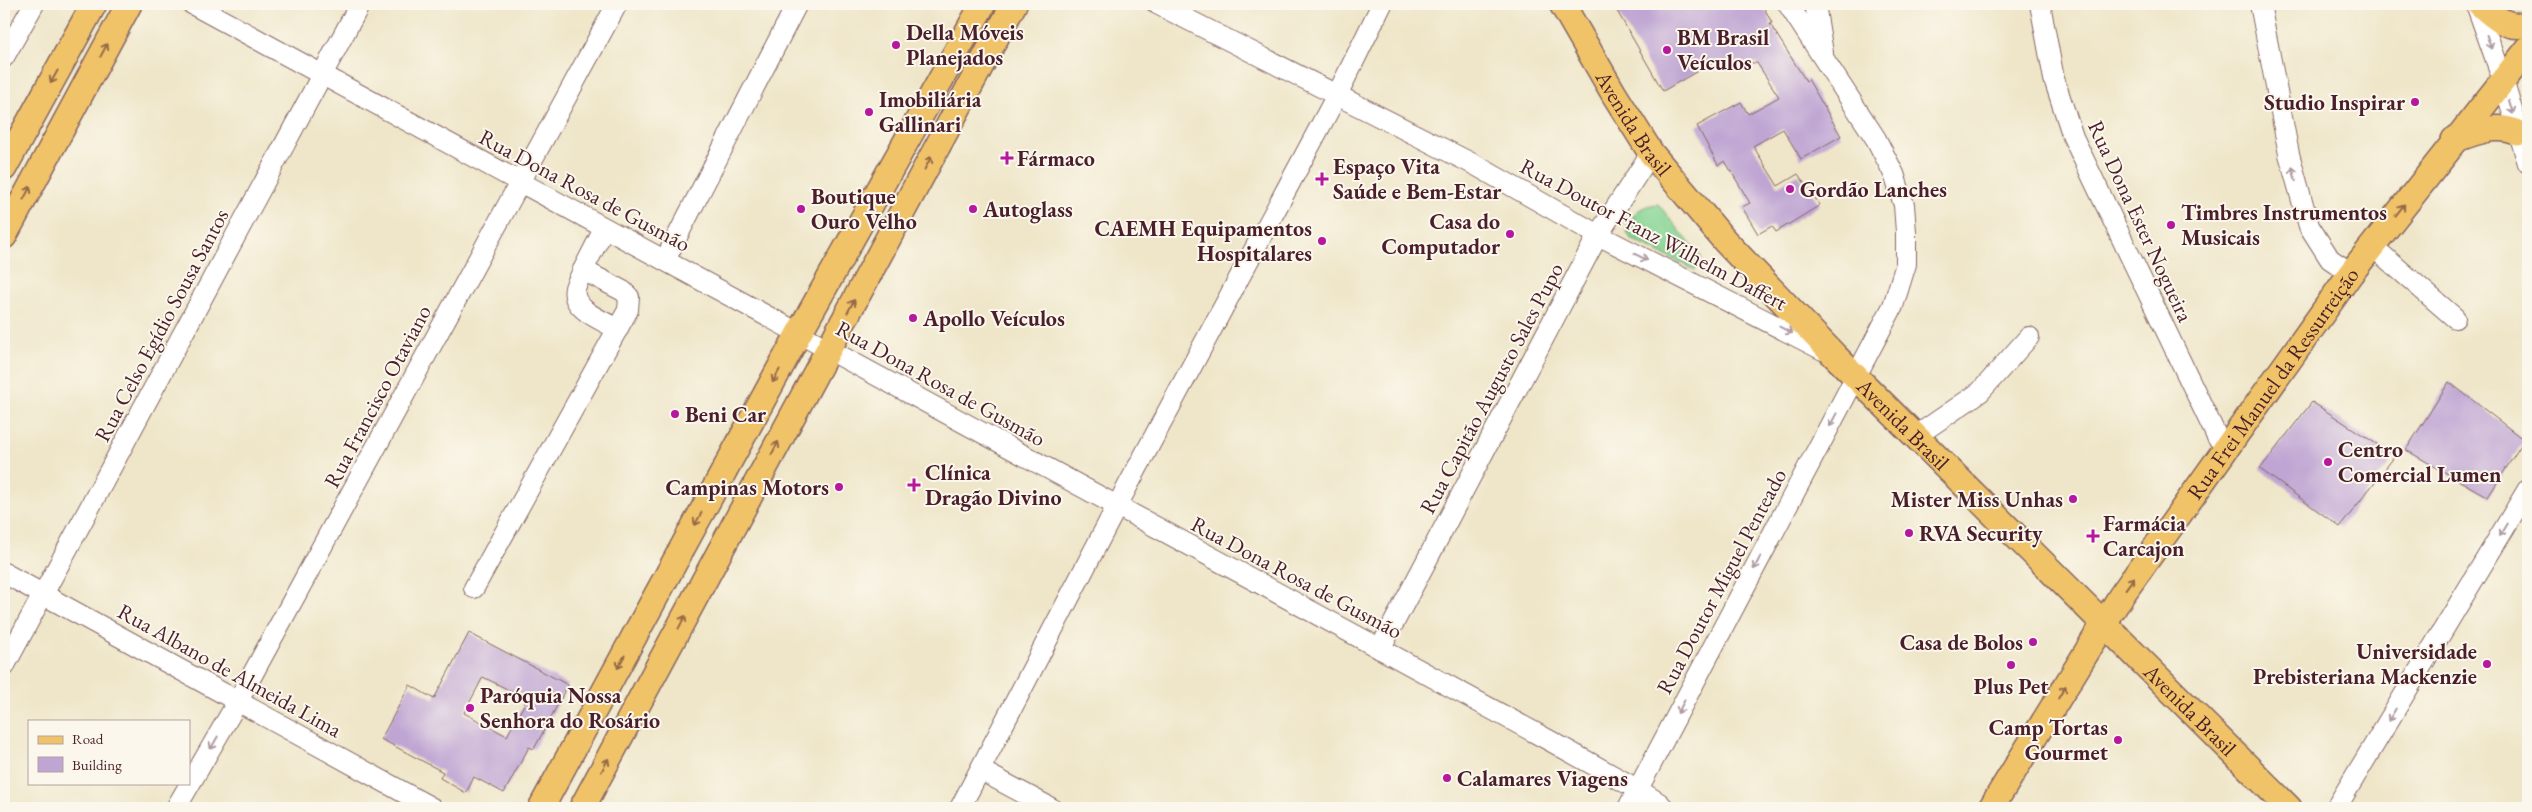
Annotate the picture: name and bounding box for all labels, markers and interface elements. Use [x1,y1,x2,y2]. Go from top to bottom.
place label: Della Móveis Planejados [906,18,1024,72]
place label: BM Brasil Veículos [1677,23,1769,77]
one-way arrow [2485,34,2494,50]
marker: Della Móveis Planejados [890,39,902,51]
one-way arrow [99,43,109,58]
marker: BM Brasil Veículos [1661,44,1673,56]
street label: Avenida Brasil [1588,65,1678,182]
one-way arrow [49,69,58,84]
place label: Imobiliária Gallinari [879,85,982,139]
place label: Studio Inspirar [2264,88,2406,117]
marker: Studio Inspirar [2409,96,2421,108]
one-way arrow [2506,98,2516,114]
marker: Imobiliária Gallinari [863,106,875,118]
street label: Rua Dona Ester Nogueira [2081,116,2200,327]
street label: Rua Dona Rosa de Gusmão [474,122,696,259]
place label: Fármaco [1017,144,1095,173]
marker: Fármaco [1001,152,1013,164]
place label: Espaço Vita Saúde e Bem-Estar [1333,152,1502,206]
street label: Rua Doutor Franz Wilhelm Daffert [1515,152,1792,317]
one-way arrow [923,156,933,171]
one-way arrow [2289,166,2298,182]
marker: Espaço Vita Saúde e Bem-Estar [1315,172,1329,186]
place label: Gordão Lanches [1800,175,1947,204]
place label: Boutique Ouro Velho [811,182,917,236]
marker: Gordão Lanches [1784,183,1796,195]
one-way arrow [23,186,32,201]
place label: Autoglass [982,195,1073,224]
place label: Timbres Instrumentos Musicais [2181,198,2387,252]
marker: Boutique Ouro Velho [795,203,807,215]
marker: Autoglass [967,203,979,215]
street label: Rua Celso Egídio Sousa Santos [88,204,235,447]
one-way arrow [2394,204,2405,217]
place label: Casa do Computador [1381,207,1501,261]
place label: CAEMH Equipamentos Hospitalares [1094,214,1312,268]
marker: Timbres Instrumentos Musicais [2165,219,2177,231]
marker: Casa do Computador [1504,228,1516,240]
marker: CAEMH Equipamentos Hospitalares [1316,235,1328,247]
one-way arrow [1633,253,1648,262]
street label: Rua Capitão Augusto Sales Pupo [1413,258,1570,519]
street label: Rua Frei Manuel da Ressurreição [2180,261,2366,505]
street label: Rua Francisco Otaviano [317,300,438,493]
one-way arrow [847,300,857,314]
place label: Apollo Veículos [922,304,1065,333]
marker: Apollo Veículos [907,312,919,324]
street label: Rua Dona Rosa de Gusmão [831,314,1051,453]
one-way arrow [1778,326,1793,335]
one-way arrow [771,368,780,383]
street label: Avenida Brasil [1850,371,1955,477]
place label: Beni Car [685,400,767,429]
marker: Beni Car [669,408,681,420]
one-way arrow [1828,412,1838,427]
place label: Centro Comercial Lumen [2338,435,2502,489]
one-way arrow [771,441,781,456]
marker: Centro Comercial Lumen [2322,456,2334,468]
place label: Clínica Dragão Divino [925,458,1062,512]
street label: Rua Doutor Miguel Penteado [1650,463,1793,699]
place label: Campinas Motors [665,473,829,502]
marker: Clínica Dragão Divino [907,478,921,492]
marker: Campinas Motors [833,481,845,493]
place label: Mister Miss Unhas [1891,485,2063,514]
marker: Mister Miss Unhas [2067,493,2079,505]
street label: Rua Dona Rosa de Gusmão [1186,509,1408,646]
place label: Farmácia Carcajon [2103,509,2186,563]
one-way arrow [693,511,703,525]
place label: RVA Security [1919,519,2043,548]
one-way arrow [2497,523,2507,537]
marker: RVA Security [1903,527,1915,539]
marker: Farmácia Carcajon [2087,530,2099,542]
one-way arrow [1752,556,1762,571]
one-way arrow [2125,577,2136,590]
street label: Rua Albano de Almeida Lima [113,597,347,744]
one-way arrow [678,615,687,630]
place label: Casa de Bolos [1900,628,2023,657]
marker: Casa de Bolos [2027,636,2039,648]
place label: Universidade Prebisteriana Mackenzie [2253,637,2477,691]
one-way arrow [616,654,626,669]
street label: Avenida Brasil [2137,657,2242,762]
marker: Universidade Prebisteriana Mackenzie [2481,658,2493,670]
marker: Plus Pet [2005,659,2017,671]
place label: Plus Pet [1974,672,2049,701]
place label: Paróquia Nossa Senhora do Rosário [480,681,660,735]
one-way arrow [2057,685,2067,699]
one-way arrow [1676,699,1685,714]
marker: Paróquia Nossa Senhora do Rosário [464,702,476,714]
one-way arrow [2387,707,2397,721]
place label: Camp Tortas Gourmet [1989,713,2109,767]
legend [28,720,190,784]
text: Road [72,729,104,748]
marker: Camp Tortas Gourmet [2112,734,2124,746]
one-way arrow [208,736,218,750]
text: Building [72,755,122,774]
one-way arrow [600,758,610,773]
place label: Calamares Viagens [1457,764,1628,793]
marker: Calamares Viagens [1441,772,1453,784]

